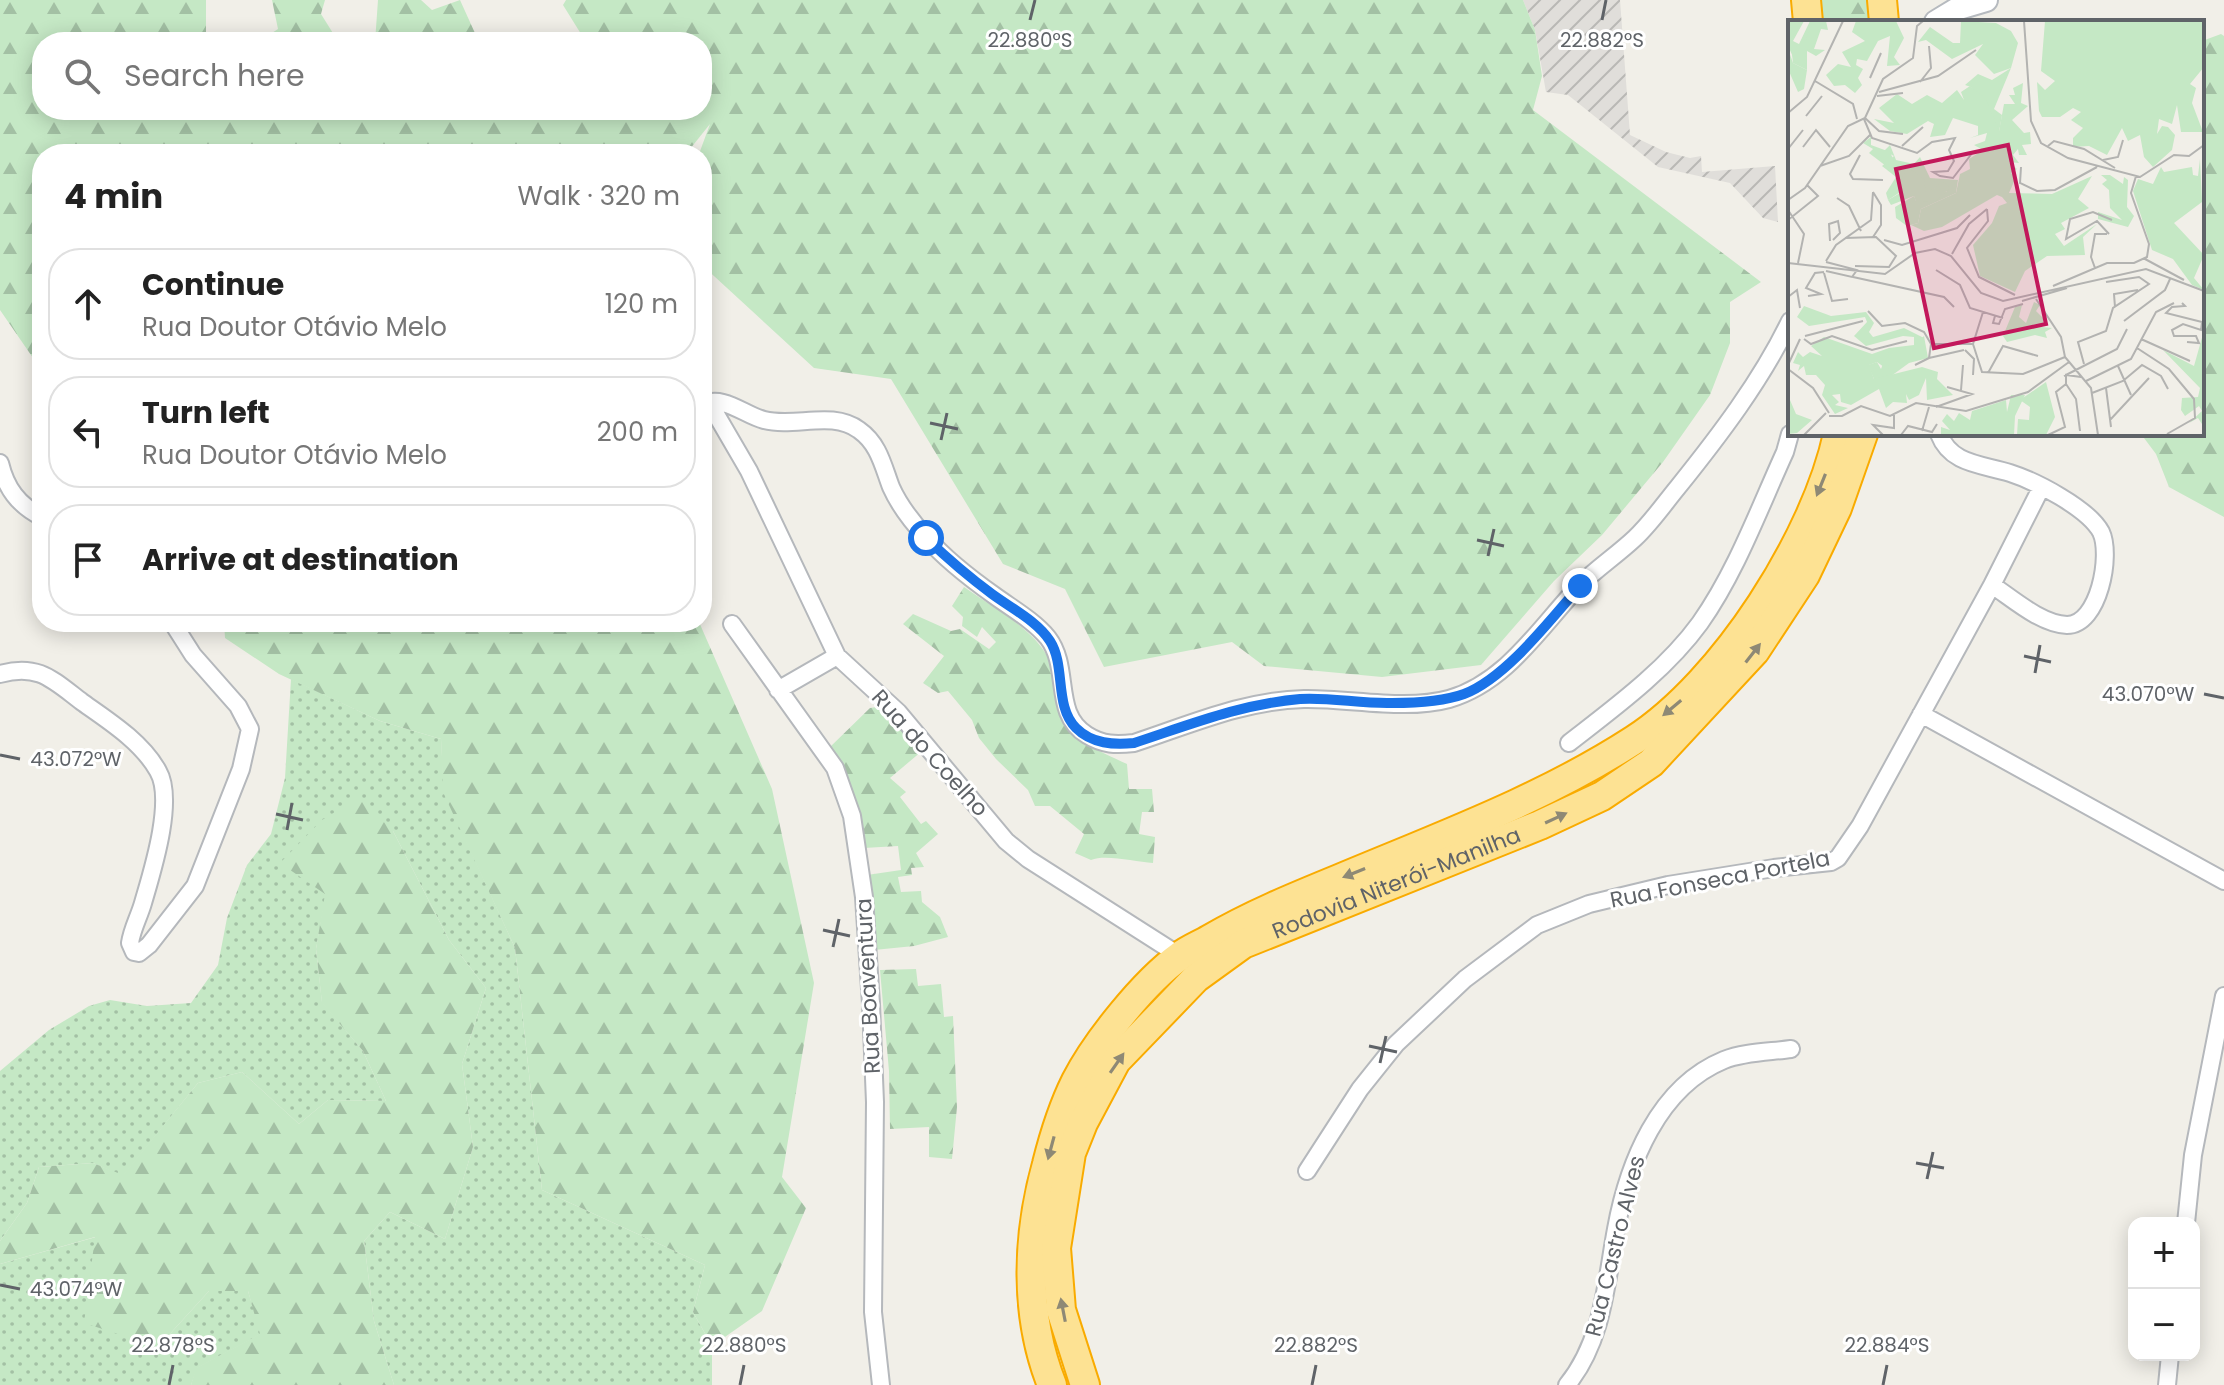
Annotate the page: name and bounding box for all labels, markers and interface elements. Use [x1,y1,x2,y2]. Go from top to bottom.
inset map [1788,20,2204,436]
text: 22.880°S [988,26,1072,54]
text: 22.882°S [1560,26,1644,54]
search box [32,32,712,120]
icon: search [60,54,104,98]
text: Search here [124,54,305,97]
text: 4 min [64,172,163,220]
text: Walk · 320 m [518,178,680,214]
text: Continue [142,263,284,306]
icon: ahead [66,282,110,326]
text: 120 m [605,286,678,322]
text: Rua Doutor Otávio Melo [142,309,447,345]
text: Turn left [142,391,270,434]
icon: left [66,410,110,454]
text: 200 m [597,414,678,450]
text: Rua Doutor Otávio Melo [142,437,447,473]
one-way arrow [1815,473,1828,497]
route start [908,520,944,556]
icon: arrive [66,538,110,582]
text: Arrive at destination [142,538,459,581]
route end [1562,568,1598,604]
one-way arrow [1744,643,1760,663]
text: 43.070°W [2102,680,2195,708]
street label: Rua do Coelho [865,683,995,823]
one-way arrow [1662,699,1682,717]
text: 43.072°W [30,745,122,773]
one-way arrow [1544,811,1568,824]
street label: Rodovia Niterói-Manilha [1267,819,1525,946]
street label: Rua Fonseca Portela [1607,842,1833,916]
one-way arrow [1342,866,1366,879]
street label: Rua Boaventura [848,897,888,1075]
one-way arrow [1109,1052,1125,1074]
one-way arrow [1044,1136,1057,1160]
street label: Rua Castro Alves [1578,1152,1652,1340]
map controls [2128,1217,2200,1361]
button: + [2128,1217,2200,1289]
text: 43.074°W [30,1275,123,1303]
button: − [2128,1289,2200,1361]
one-way arrow [1056,1298,1069,1323]
text: 22.878°S [131,1331,215,1359]
text: 22.880°S [702,1331,786,1359]
text: 22.882°S [1274,1331,1358,1359]
text: 22.884°S [1845,1331,1929,1359]

